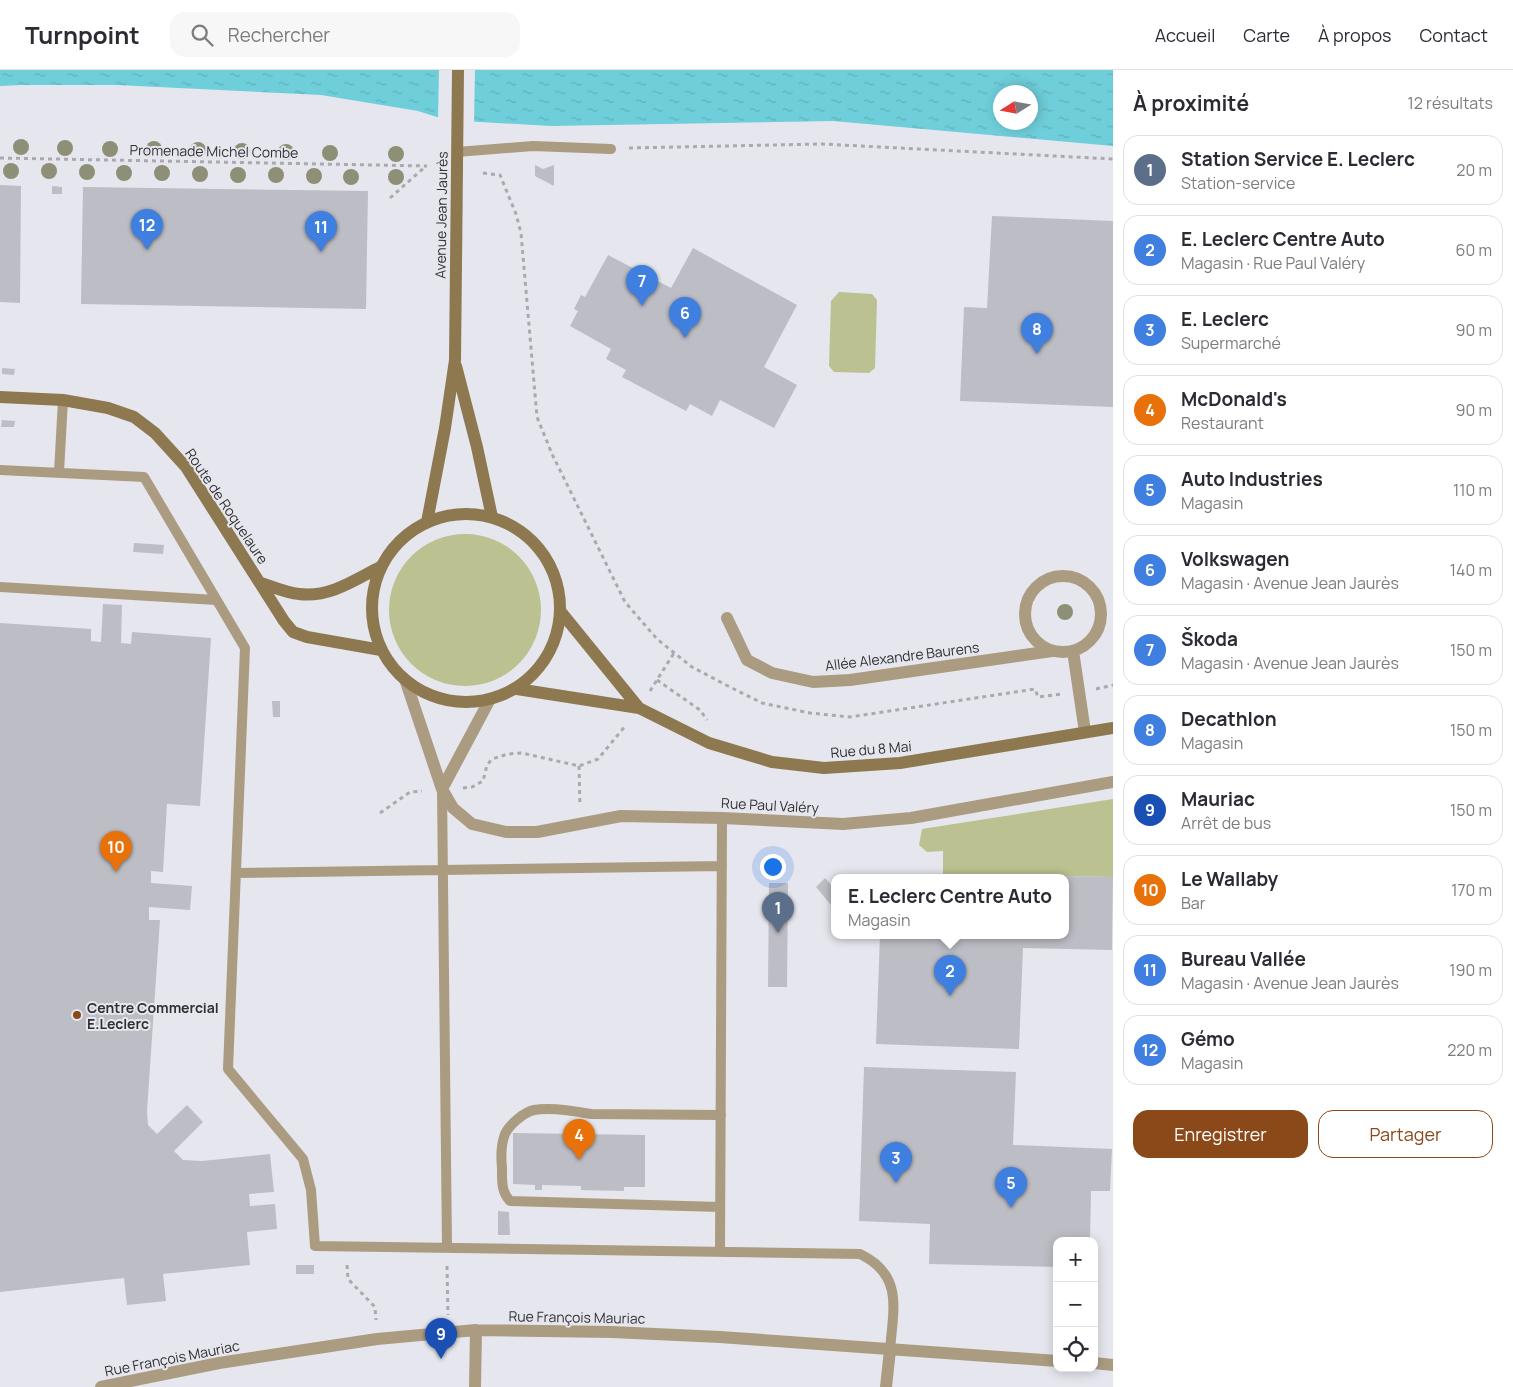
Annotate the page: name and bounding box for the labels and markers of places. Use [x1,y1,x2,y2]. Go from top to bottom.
pin: 12 [131,209,163,250]
pin: 11 [305,211,337,252]
pin: 7 [626,265,658,306]
pin: 6 [669,297,701,338]
pin: 8 [1021,313,1053,354]
pin: 10 [100,831,132,872]
pin: 1 [762,892,794,933]
pin: 2 [934,955,966,996]
place label: Centre Commercial E.Leclerc [87,998,219,1033]
marker: Centre Commercial E.Leclerc [71,1009,83,1021]
pin: 4 [563,1119,595,1160]
pin: 3 [880,1142,912,1183]
pin: 5 [995,1167,1027,1208]
pin: 9 [425,1318,457,1359]

